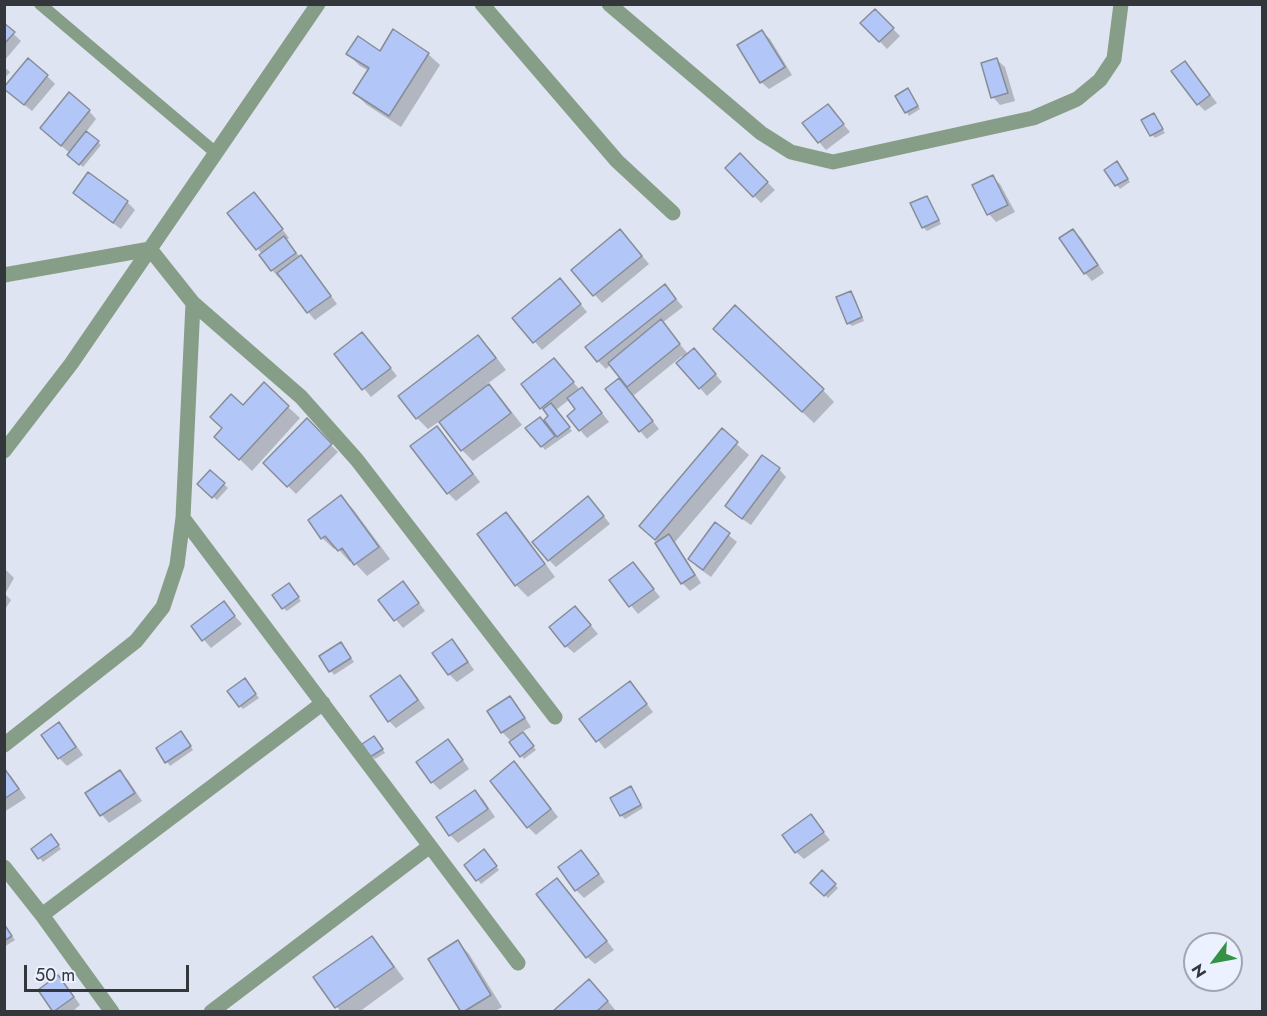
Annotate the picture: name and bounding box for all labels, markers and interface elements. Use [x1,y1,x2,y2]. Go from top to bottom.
north arrow [1183,932,1243,992]
scale bar [27,953,192,991]
text: N [1186,959,1212,982]
text: 50 m [35,962,75,988]

